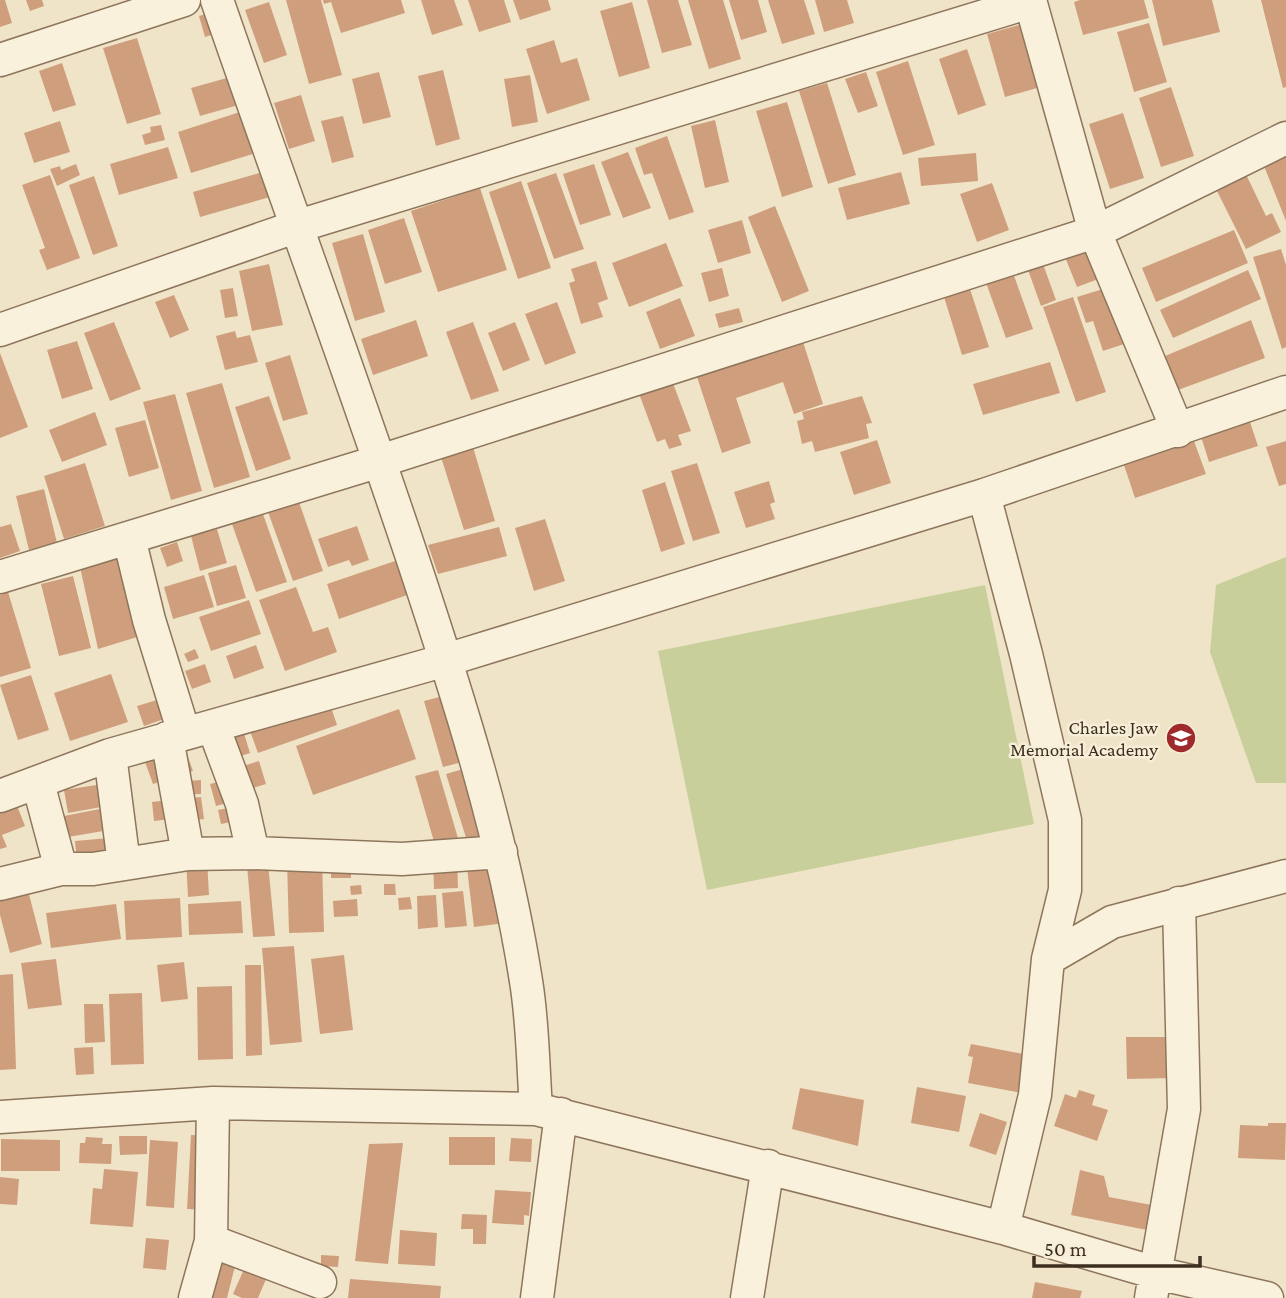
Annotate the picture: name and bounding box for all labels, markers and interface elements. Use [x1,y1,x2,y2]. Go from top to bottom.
place label: Charles Jaw Memorial Academy [1010,717,1158,760]
school or university icon: Charles Jaw Memorial Academy [1164,721,1198,755]
scale bar [1034,1224,1200,1268]
text: 50 m [1044,1237,1087,1261]

